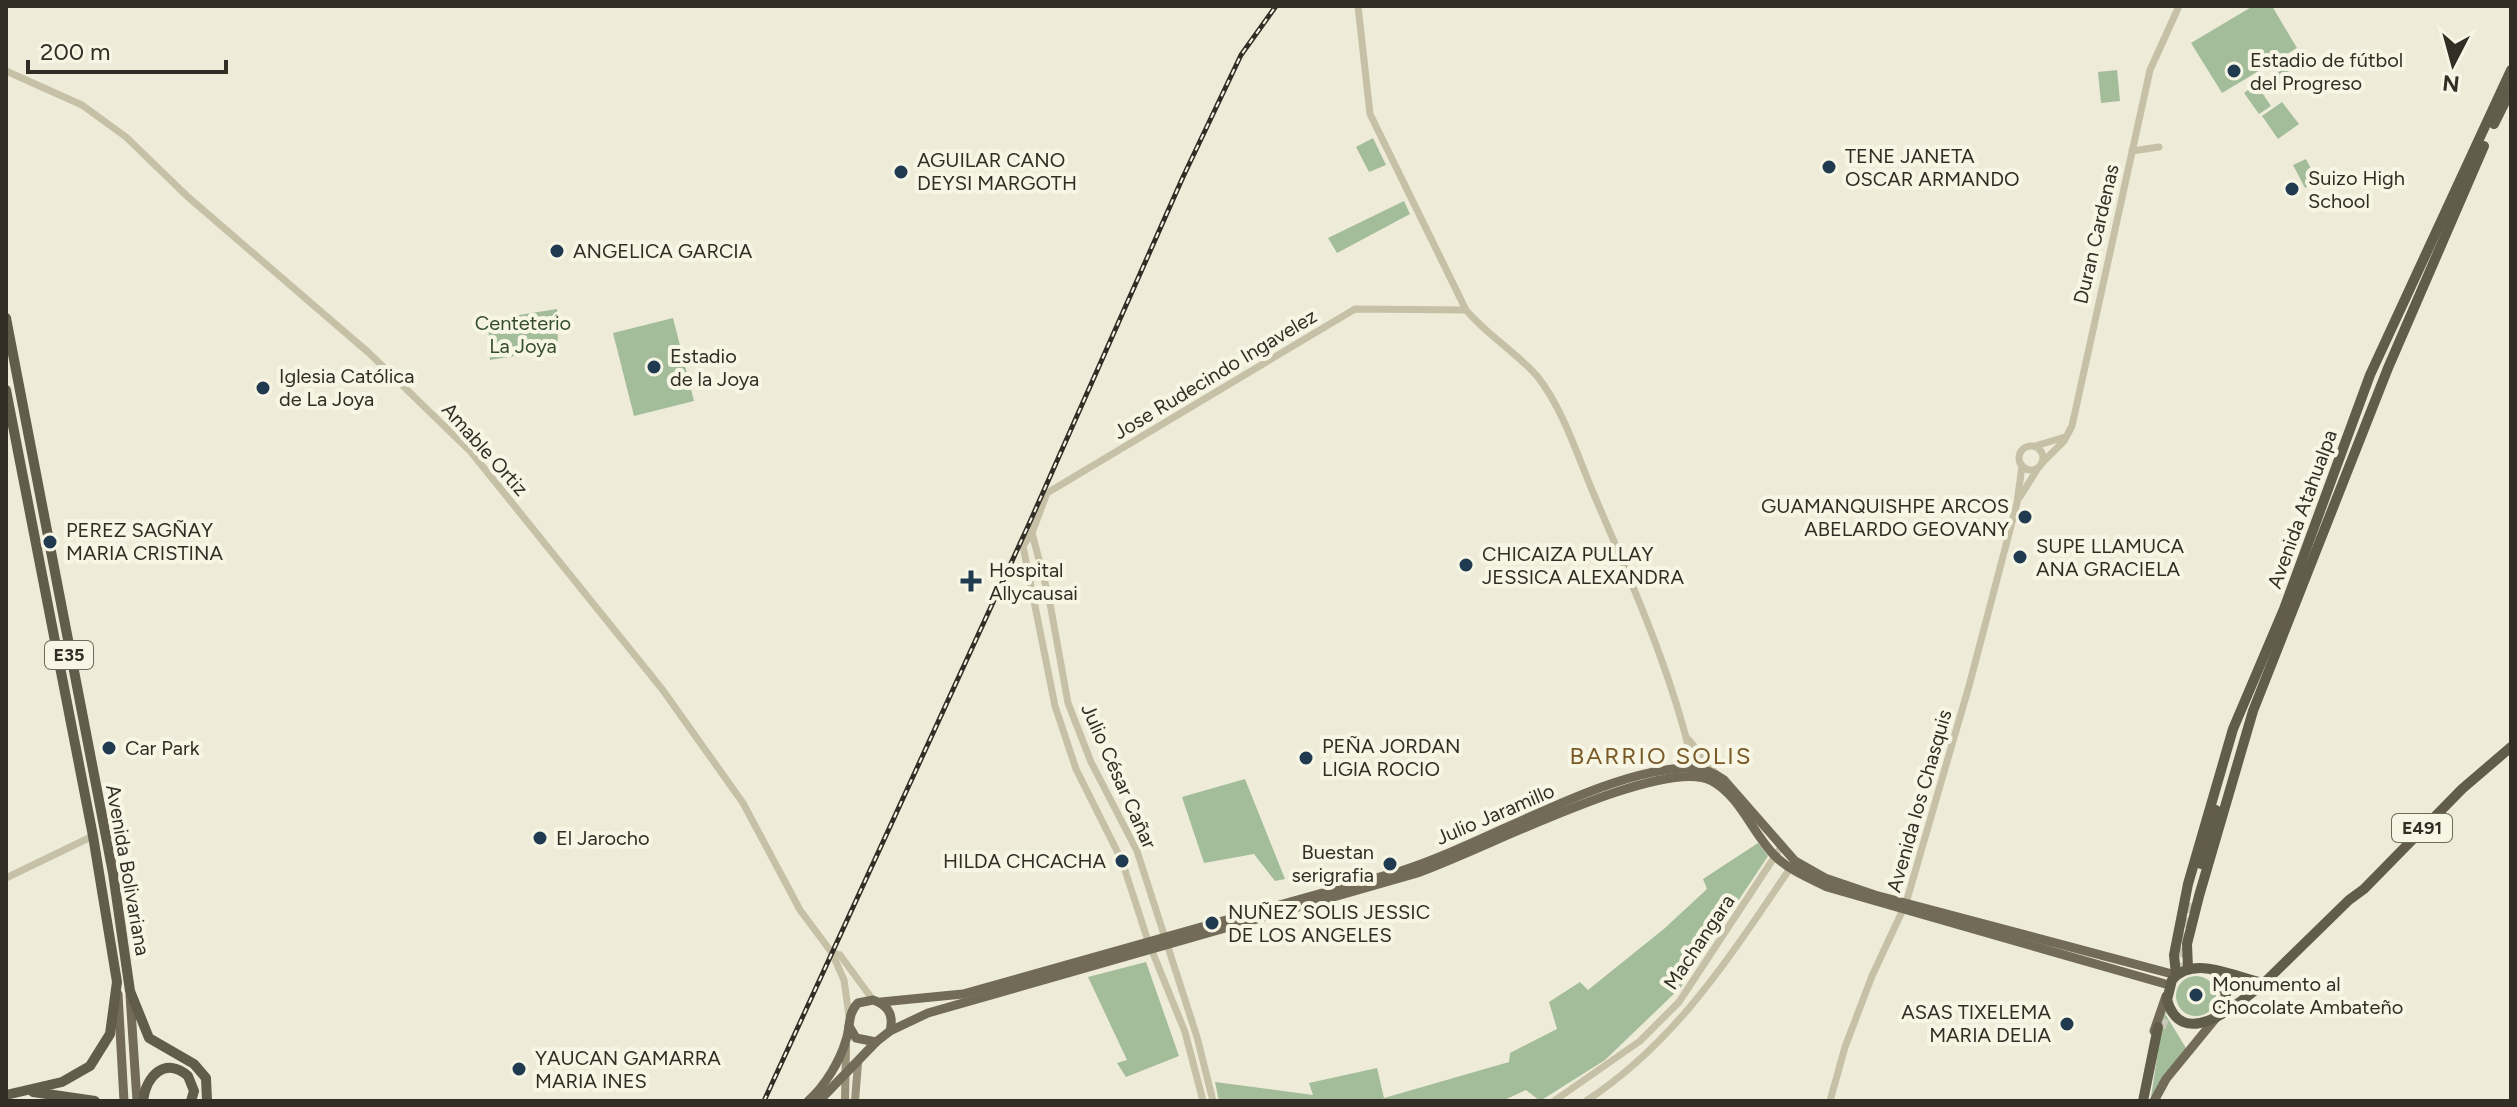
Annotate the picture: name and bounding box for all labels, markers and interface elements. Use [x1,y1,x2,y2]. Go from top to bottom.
scale bar [28,24,226,74]
north arrow [2413,24,2493,104]
text: 200 m [40,37,111,66]
place label: Estadio de fútbol del Progreso [2250,48,2403,95]
marker: Estadio de fútbol del Progreso [2225,62,2243,80]
text: N [2441,69,2461,98]
place label: TENE JANETA OSCAR ARMANDO [1845,144,2020,191]
place label: AGUILAR CANO DEYSI MARGOTH [917,148,1077,195]
marker: TENE JANETA OSCAR ARMANDO [1820,158,1838,176]
street label: Duran Cardenas [2068,162,2124,306]
marker: AGUILAR CANO DEYSI MARGOTH [892,163,910,181]
place label: Suizo High School [2308,166,2405,213]
marker: Suizo High School [2283,180,2301,198]
place label: ANGELICA GARCIA [573,239,753,263]
marker: ANGELICA GARCIA [548,242,566,260]
street label: Jose Rudecindo Ingavelez [1109,304,1321,444]
park label: Centeterio La Joya [475,311,571,358]
place label: Estadio de la Joya [670,344,759,391]
marker: Estadio de la Joya [645,358,663,376]
place label: Iglesia Católica de La Joya [279,364,414,411]
marker: Iglesia Católica de La Joya [254,379,272,397]
street label: Amable Ortiz [437,397,533,501]
street label: Avenida Atahualpa [2262,426,2342,592]
place label: GUAMANQUISHPE ARCOS ABELARDO GEOVANY [1761,494,2009,541]
marker: GUAMANQUISHPE ARCOS ABELARDO GEOVANY [2016,508,2034,526]
place label: PEREZ SAGÑAY MARIA CRISTINA [66,518,223,565]
marker: PEREZ SAGÑAY MARIA CRISTINA [41,533,59,551]
place label: SUPE LLAMUCA ANA GRACIELA [2036,534,2185,581]
place label: CHICAIZA PULLAY JESSICA ALEXANDRA [1482,542,1684,589]
marker: SUPE LLAMUCA ANA GRACIELA [2011,548,2029,566]
marker: CHICAIZA PULLAY JESSICA ALEXANDRA [1457,556,1475,574]
place label: Hospital Allycausai [989,558,1078,605]
marker: Hospital Allycausai [960,570,982,592]
road number: E35 [45,641,93,669]
street label: Julio César Cañar [1076,700,1162,853]
street label: Avenida los Chasquis [1881,707,1957,895]
place label: PEÑA JORDAN LIGIA ROCIO [1322,734,1461,781]
place label: Car Park [125,736,200,760]
marker: Car Park [100,739,118,757]
district label: BARRIO SOLIS [1569,741,1753,770]
marker: PEÑA JORDAN LIGIA ROCIO [1297,749,1315,767]
street label: Julio Jaramillo [1432,778,1558,850]
street label: Avenida Bolivariana [101,783,155,957]
road number: E491 [2392,814,2452,842]
place label: El Jarocho [556,826,650,850]
marker: El Jarocho [531,829,549,847]
place label: Buestan serigrafia [1291,840,1374,887]
place label: HILDA CHCACHA [943,849,1106,873]
marker: HILDA CHCACHA [1113,852,1131,870]
marker: Buestan serigrafia [1381,855,1399,873]
street label: Machangara [1658,890,1740,994]
place label: NUÑEZ SOLIS JESSIC DE LOS ANGELES [1228,900,1430,947]
marker: NUÑEZ SOLIS JESSIC DE LOS ANGELES [1203,914,1221,932]
place label: Monumento al Chocolate Ambateño [2212,972,2403,1019]
marker: Monumento al Chocolate Ambateño [2187,986,2205,1004]
place label: ASAS TIXELEMA MARIA DELIA [1901,1000,2051,1047]
marker: ASAS TIXELEMA MARIA DELIA [2058,1015,2076,1033]
place label: YAUCAN GAMARRA MARIA INES [535,1046,721,1093]
marker: YAUCAN GAMARRA MARIA INES [510,1060,528,1078]

